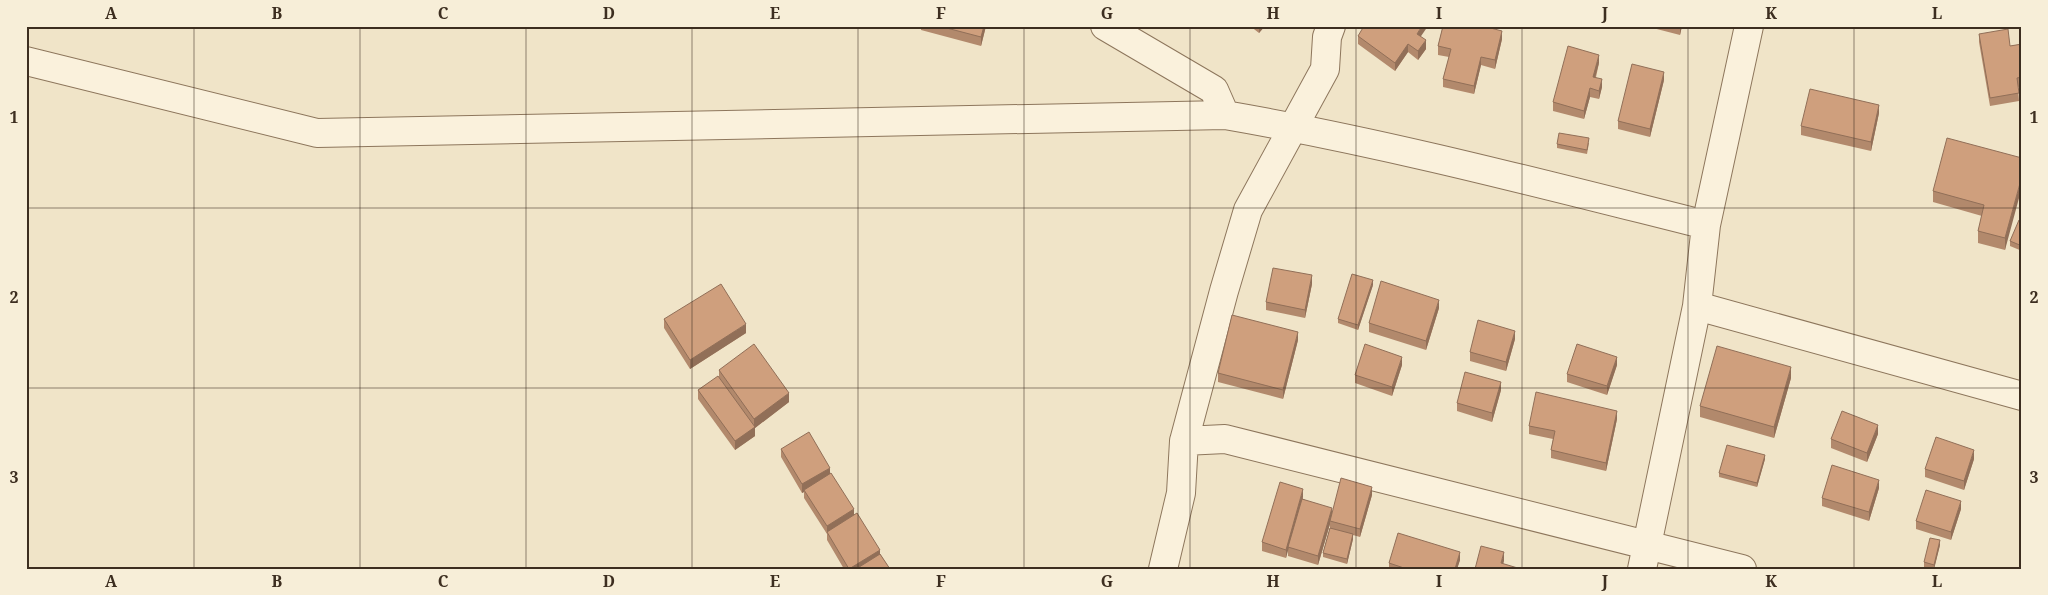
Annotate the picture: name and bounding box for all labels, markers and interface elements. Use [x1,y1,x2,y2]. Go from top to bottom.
text: A [105,2,118,24]
text: B [272,2,283,24]
text: C [438,2,449,24]
text: D [603,2,615,24]
text: E [770,2,780,24]
text: F [936,2,946,24]
text: G [1101,2,1113,24]
text: H [1266,2,1280,24]
text: I [1436,2,1442,24]
text: J [1601,2,1609,24]
text: K [1765,2,1777,24]
text: L [1932,2,1942,24]
text: 1 [9,106,19,128]
text: 1 [2029,106,2039,128]
text: 2 [9,286,19,308]
text: 2 [2029,286,2039,308]
text: 3 [9,466,19,488]
text: 3 [2029,466,2039,488]
text: A [105,570,118,592]
text: B [272,570,283,592]
text: C [438,570,449,592]
text: D [603,570,615,592]
text: E [770,570,780,592]
text: F [936,570,946,592]
text: G [1101,570,1113,592]
text: H [1266,570,1280,592]
text: I [1436,570,1442,592]
text: J [1601,570,1609,592]
text: K [1765,570,1777,592]
text: L [1932,570,1942,592]

